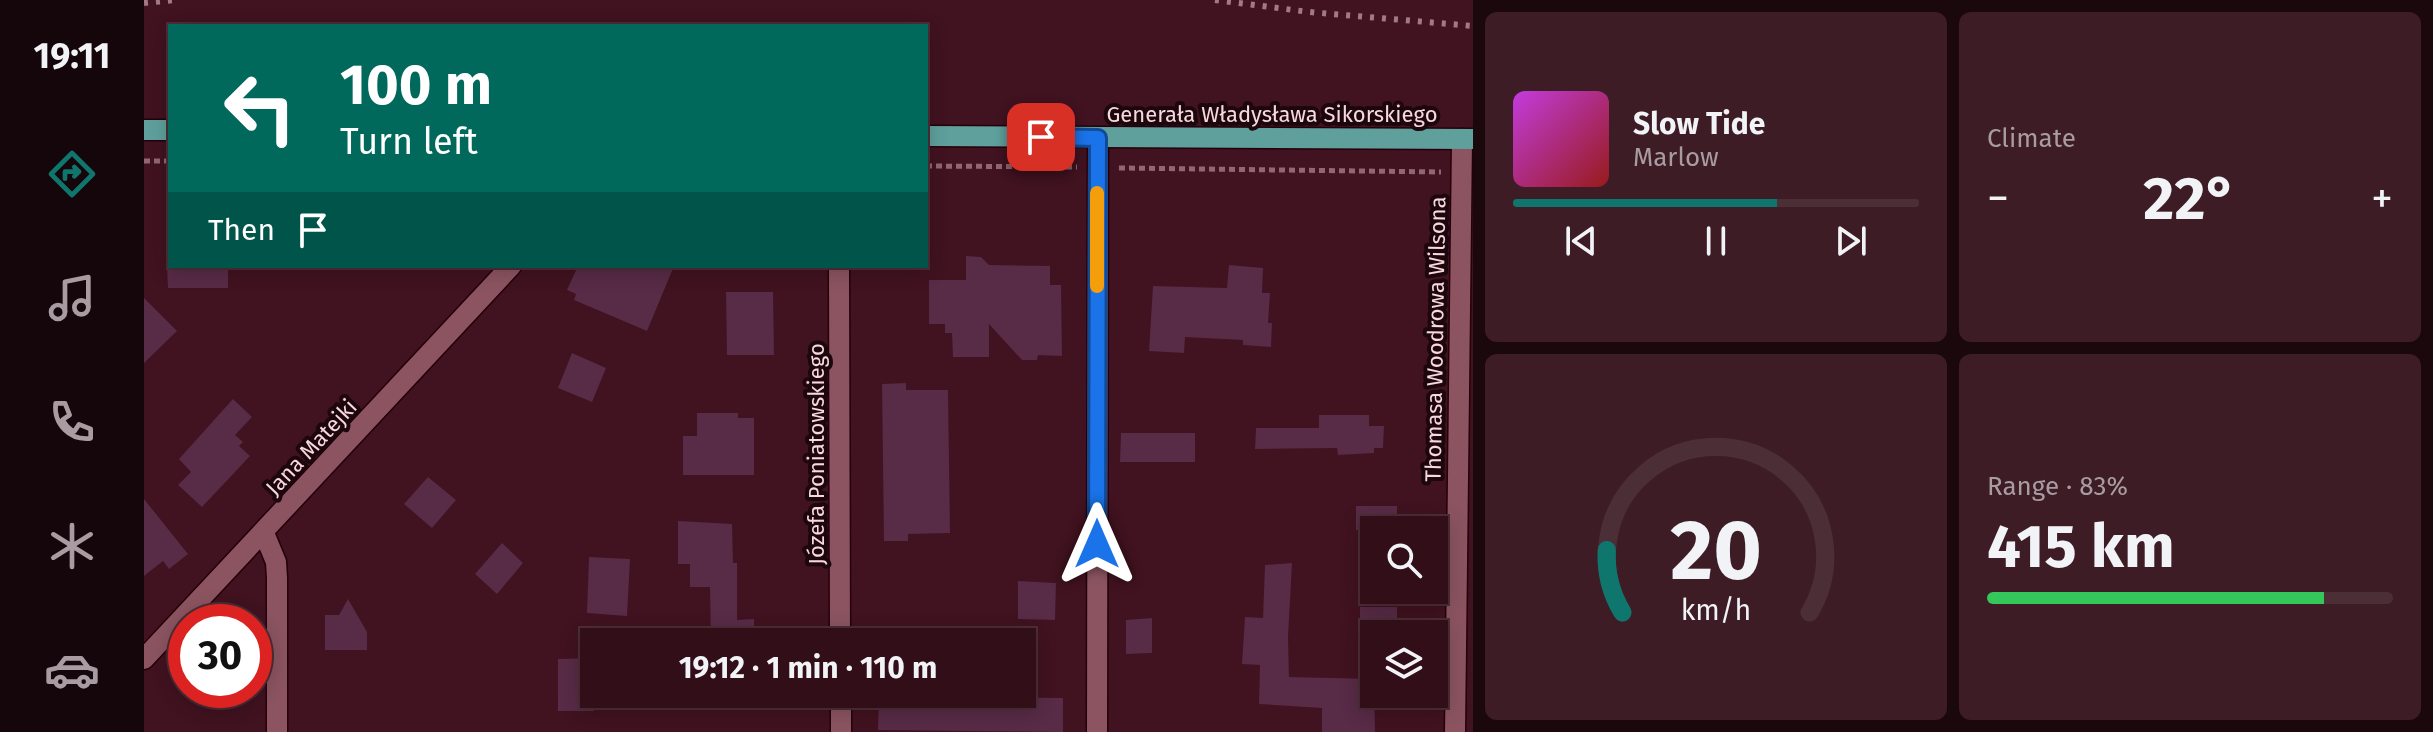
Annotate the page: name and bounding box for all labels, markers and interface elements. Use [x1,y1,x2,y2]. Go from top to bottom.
text: 19:11 [33,34,111,78]
text: 100 m [340,52,492,119]
icon: left [208,56,312,160]
street label: Generała Władysława Sikorskiego [1106,101,1438,128]
pin [1007,103,1075,171]
text: Slow Tide [1633,106,1765,142]
icon: arrive [1019,115,1063,159]
text: Turn left [340,120,478,164]
text: Climate [1987,123,2076,154]
text: Marlow [1633,142,1719,173]
icon: directions [44,146,100,202]
text: 22° [2143,163,2237,235]
text: − [1987,172,2009,225]
text: + [2371,172,2393,225]
street label: Thomasa Woodrowa Wilsona [1420,196,1451,482]
icon: arrive [291,208,335,252]
text: Then [208,212,275,248]
icon: previous [1559,219,1603,263]
icon: pause [1694,219,1738,263]
icon: next [1829,219,1873,263]
icon: music [44,270,100,326]
street label: Józefa Poniatowskiego [803,343,830,565]
icon: phone [44,394,100,450]
street label: Jana Matejki [260,394,363,501]
text: Range · 83% [1987,471,2128,502]
text: 20 [1670,501,1762,601]
position arrow [1055,502,1139,586]
text: 415 km [1987,511,2175,583]
map controls [1360,516,1448,708]
button: search [1360,516,1448,604]
icon: climate [44,518,100,574]
text: km/h [1681,593,1751,628]
speed limit sign: 30 [168,604,272,708]
button: layers [1360,620,1448,708]
icon: car [44,642,100,698]
text: 19:12 · 1 min · 110 m [679,650,937,686]

